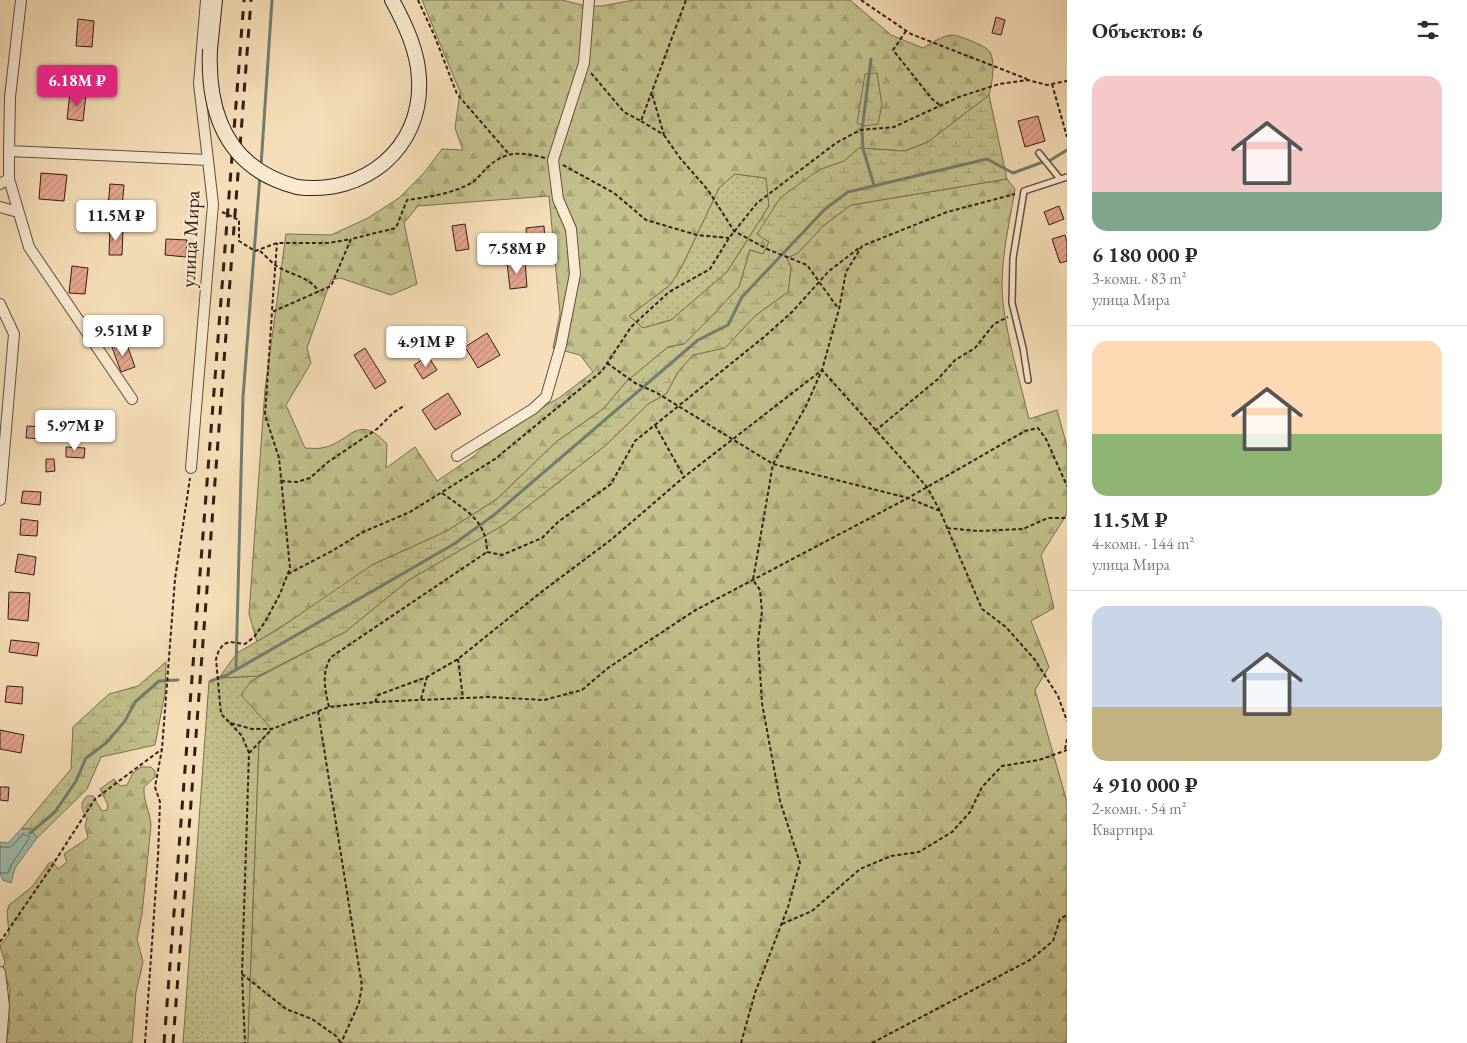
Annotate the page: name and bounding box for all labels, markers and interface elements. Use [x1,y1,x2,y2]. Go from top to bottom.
icon: filters [1414,16,1442,44]
text: Объектов: 6 [1092,17,1203,44]
pin: 6.18M ₽ [31,64,123,107]
text: 6.18M ₽ [48,70,106,91]
icon: home [1222,108,1312,198]
street label: улица Мира [174,190,206,288]
pin: 11.5M ₽ [70,200,162,242]
text: 11.5M ₽ [87,205,145,226]
pin: 7.58M ₽ [471,232,563,275]
text: 7.58M ₽ [488,238,546,259]
text: 6 180 000 ₽ [1092,241,1198,268]
text: 3-комн. · 83 m² [1092,268,1187,289]
text: улица Мира [1092,289,1170,310]
pin: 9.51M ₽ [77,314,169,357]
text: 9.51M ₽ [94,320,152,341]
pin: 4.91M ₽ [380,326,472,368]
text: 4.91M ₽ [397,331,455,352]
icon: home [1222,374,1312,464]
pin: 5.97M ₽ [29,410,121,452]
text: 5.97M ₽ [46,415,104,436]
text: 11.5M ₽ [1092,506,1168,533]
text: 4-комн. · 144 m² [1092,533,1194,554]
text: улица Мира [1092,554,1170,575]
icon: home [1222,639,1312,729]
text: 4 910 000 ₽ [1092,771,1198,798]
text: 2-комн. · 54 m² [1092,798,1187,819]
text: Квартира [1092,819,1153,840]

